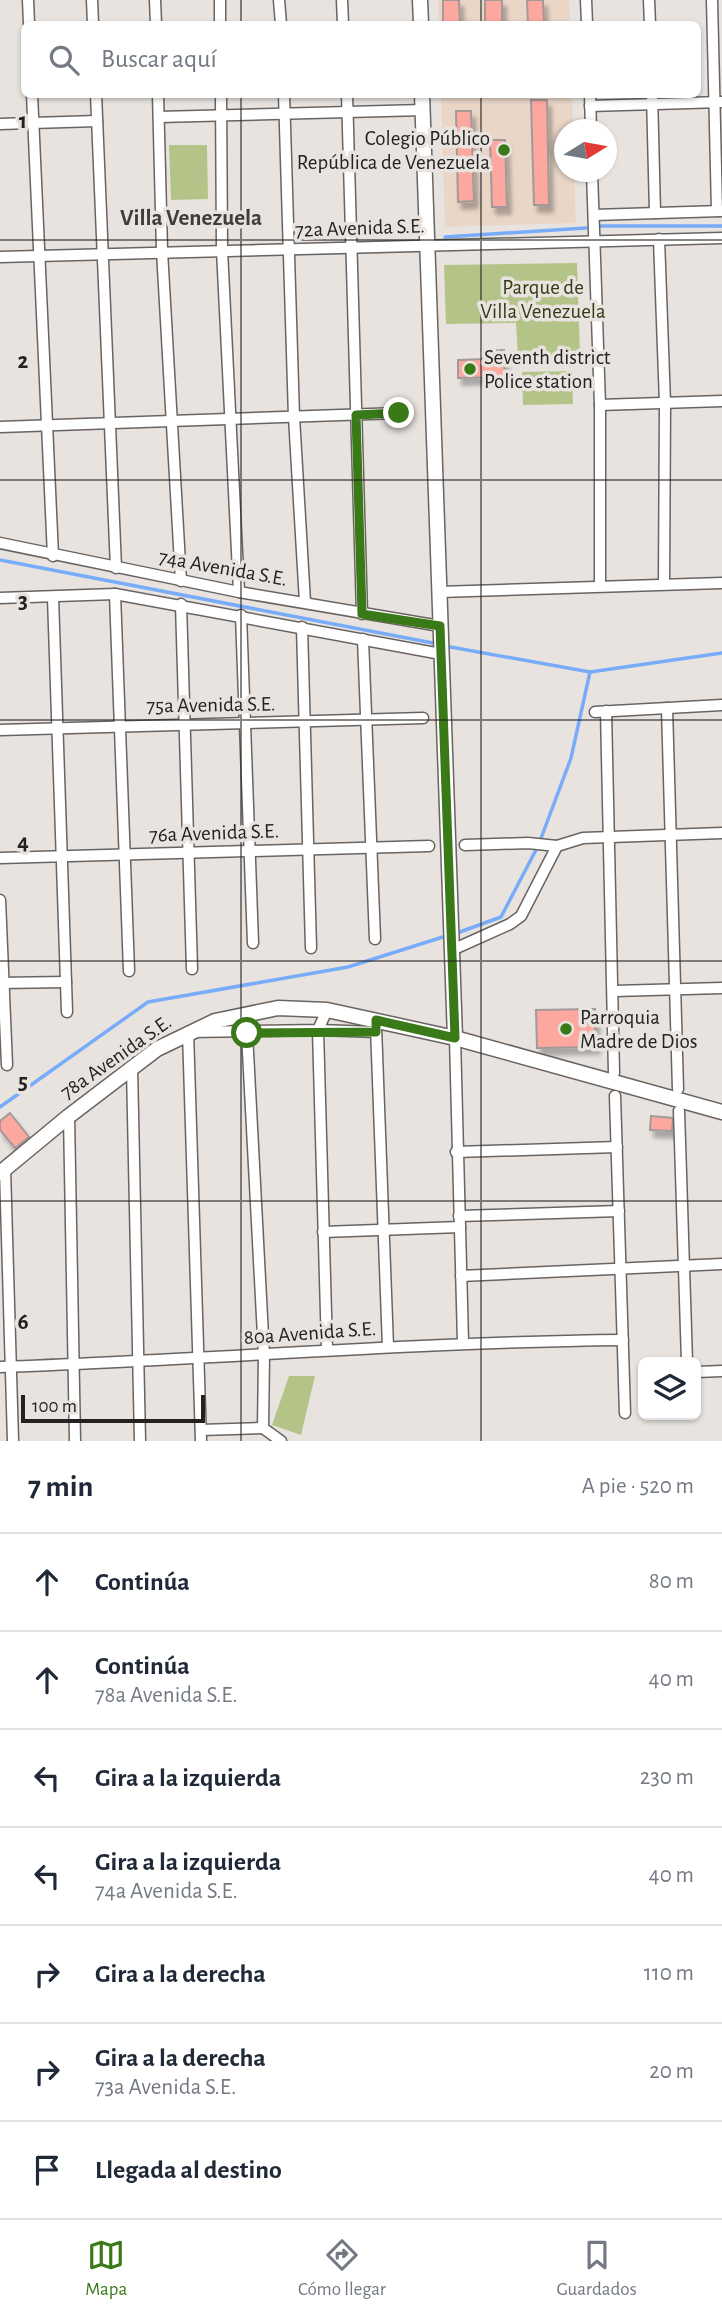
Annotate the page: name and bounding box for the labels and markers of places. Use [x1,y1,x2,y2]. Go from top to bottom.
place label: Colegio Público República de Venezuela [297,128,490,173]
marker: Colegio Público República de Venezuela [496,142,512,158]
place label: Seventh district Police station [484,347,611,392]
marker: Seventh district Police station [462,361,478,377]
place label: Parroquia Madre de Dios [580,1007,698,1052]
marker: Parroquia Madre de Dios [558,1021,574,1037]

